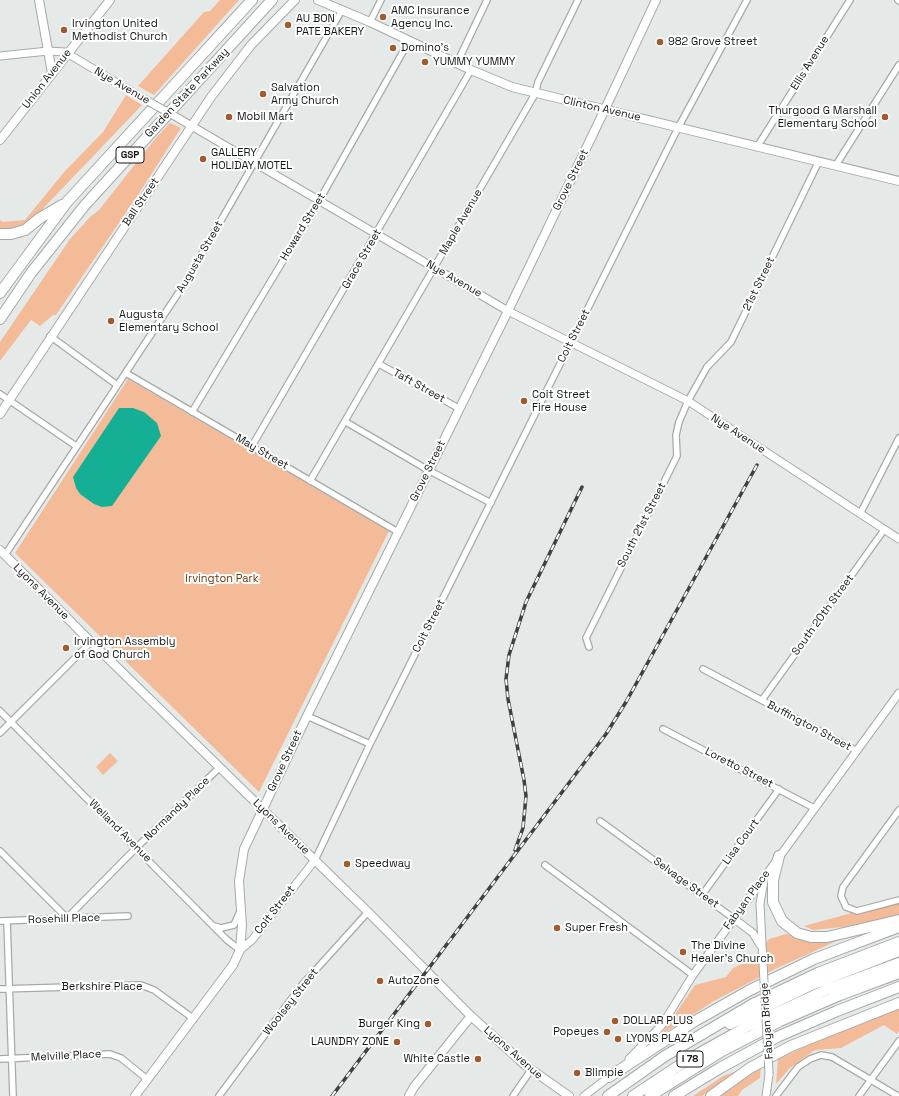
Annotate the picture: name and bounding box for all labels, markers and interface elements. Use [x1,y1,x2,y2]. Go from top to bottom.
place label: AMC Insurance Agency Inc. [391,4,469,30]
place label: AU BON PATE BAKERY [296,12,364,38]
marker: AMC Insurance Agency Inc. [378,12,388,22]
place label: Irvington United Methodist Church [72,17,167,43]
marker: AU BON PATE BAKERY [283,20,293,30]
marker: Irvington United Methodist Church [59,25,69,35]
street label: Ellis Avenue [788,33,832,93]
place label: 982 Grove Street [668,35,757,49]
marker: 982 Grove Street [655,37,665,47]
place label: Domino's [401,41,449,55]
marker: Domino's [388,43,398,53]
street label: Garden State Parkway [142,46,232,140]
street label: Union Avenue [20,47,74,111]
place label: YUMMY YUMMY [433,55,515,69]
marker: YUMMY YUMMY [420,57,430,67]
street label: Nye Avenue [92,65,152,107]
place label: Salvation Army Church [271,81,339,107]
marker: Salvation Army Church [258,89,268,99]
street label: Clinton Avenue [562,94,642,124]
place label: Thurgood G Marshall Elementary School [768,104,877,130]
place label: Mobil Mart [237,110,294,124]
marker: Mobil Mart [224,112,234,122]
marker: Thurgood G Marshall Elementary School [880,112,890,122]
place label: GALLERY HOLIDAY MOTEL [211,146,292,172]
road number: GSP [116,147,144,163]
street label: Grove Street [551,147,591,213]
marker: GALLERY HOLIDAY MOTEL [198,154,208,164]
street label: Ball Street [120,175,162,229]
street label: Maple Avenue [437,187,485,257]
street label: Howard Street [278,191,328,263]
street label: Augusta Street [174,219,226,295]
street label: Grace Street [340,227,384,291]
street label: 21st Street [740,255,778,313]
street label: Nye Avenue [424,258,484,300]
street label: Coit Street [555,307,593,365]
place label: Augusta Elementary School [119,308,218,334]
marker: Augusta Elementary School [106,316,116,326]
street label: Taft Street [391,366,447,406]
place label: Coit Street Fire House [532,388,590,414]
marker: Coit Street Fire House [519,396,529,406]
street label: Nye Avenue [708,412,768,456]
street label: May Street [233,432,291,472]
street label: Grove Street [408,438,448,504]
street label: South 21st Street [615,480,669,570]
street label: Lyons Avenue [10,561,72,623]
park label: Irvington Park [185,572,259,586]
street label: South 20th Street [789,572,857,658]
street label: Coit Street [410,597,448,655]
place label: Irvington Assembly of God Church [74,635,175,661]
marker: Irvington Assembly of God Church [61,643,71,653]
street label: Buffington Street [765,698,853,754]
street label: Grove Street [265,728,305,794]
street label: Loretto Street [703,745,775,791]
street label: Normandy Place [141,774,213,844]
street label: Welland Avenue [86,797,154,865]
street label: Lyons Avenue [250,797,312,857]
street label: Lisa Court [720,817,762,867]
street label: Selvage Street [651,855,721,911]
place label: Speedway [355,857,411,871]
marker: Speedway [342,859,352,869]
street label: Fabyan Place [721,868,773,932]
street label: Coit Street [252,883,298,937]
street label: Rosehill Place [28,911,100,927]
place label: Super Fresh [565,921,628,935]
marker: Super Fresh [552,923,562,933]
place label: The Divine Healer's Church [691,939,773,965]
marker: The Divine Healer's Church [678,947,688,957]
street label: Woolsey Street [261,966,321,1038]
place label: AutoZone [388,974,440,988]
marker: AutoZone [375,976,385,986]
street label: Berkshire Place [62,980,142,994]
street label: Fabyan Bridge [758,982,776,1060]
place label: DOLLAR PLUS [623,1014,693,1028]
marker: DOLLAR PLUS [610,1016,620,1026]
place label: Burger King [358,1017,420,1031]
marker: Burger King [423,1019,433,1029]
street label: Lyons Avenue [481,1024,545,1082]
place label: Popeyes [553,1025,599,1039]
marker: Popeyes [602,1027,612,1037]
place label: LYONS PLAZA [626,1032,694,1046]
marker: LYONS PLAZA [613,1034,623,1044]
place label: LAUNDRY ZONE [311,1035,389,1049]
marker: LAUNDRY ZONE [392,1037,402,1047]
street label: Melville Place [30,1048,102,1064]
road number: I 78 [677,1051,703,1067]
place label: White Castle [403,1052,470,1066]
marker: White Castle [473,1054,483,1064]
place label: Blimpie [585,1066,623,1080]
marker: Blimpie [572,1068,582,1078]

